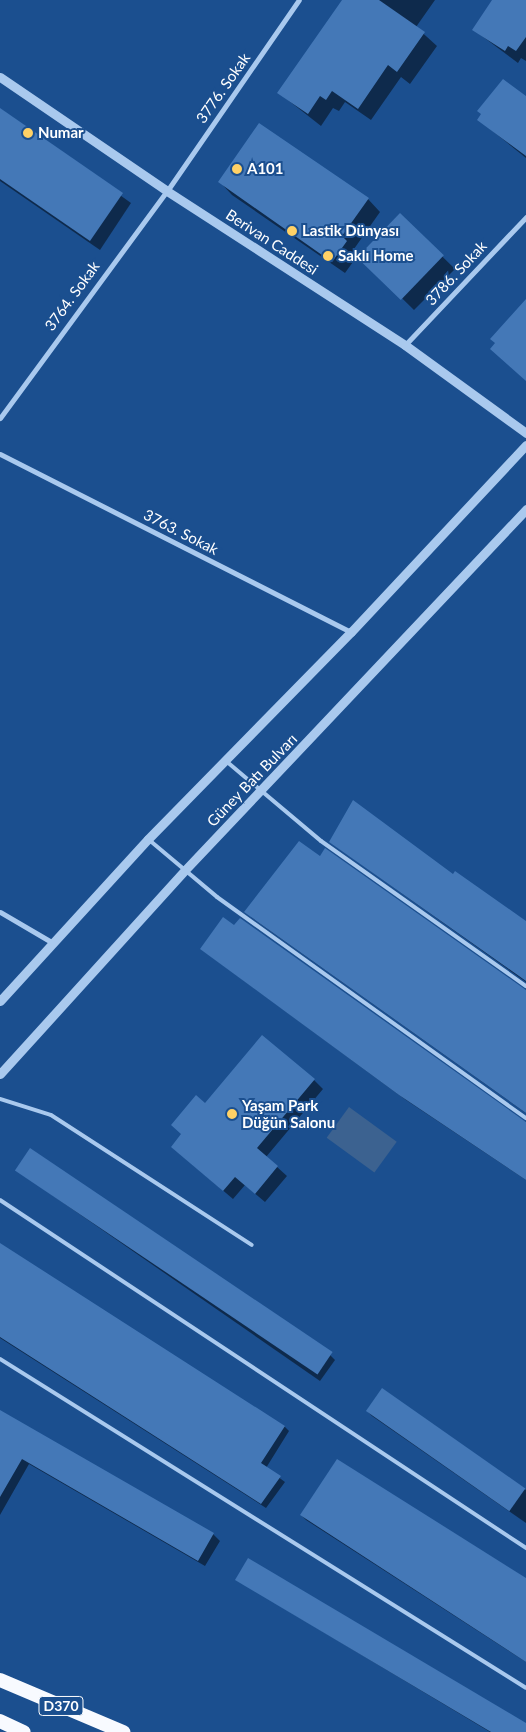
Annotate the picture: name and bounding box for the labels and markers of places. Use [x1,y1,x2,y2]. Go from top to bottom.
place label: Numar [38,124,84,142]
marker: Numar [22,127,34,139]
place label: A101 [247,160,284,178]
marker: A101 [231,163,243,175]
place label: Lastik Dünyası [302,222,399,240]
marker: Lastik Dünyası [286,225,298,237]
place label: Saklı Home [338,247,413,265]
marker: Saklı Home [322,250,334,262]
place label: Yaşam Park Düğün Salonu [242,1096,335,1131]
marker: Yaşam Park Düğün Salonu [226,1108,238,1120]

